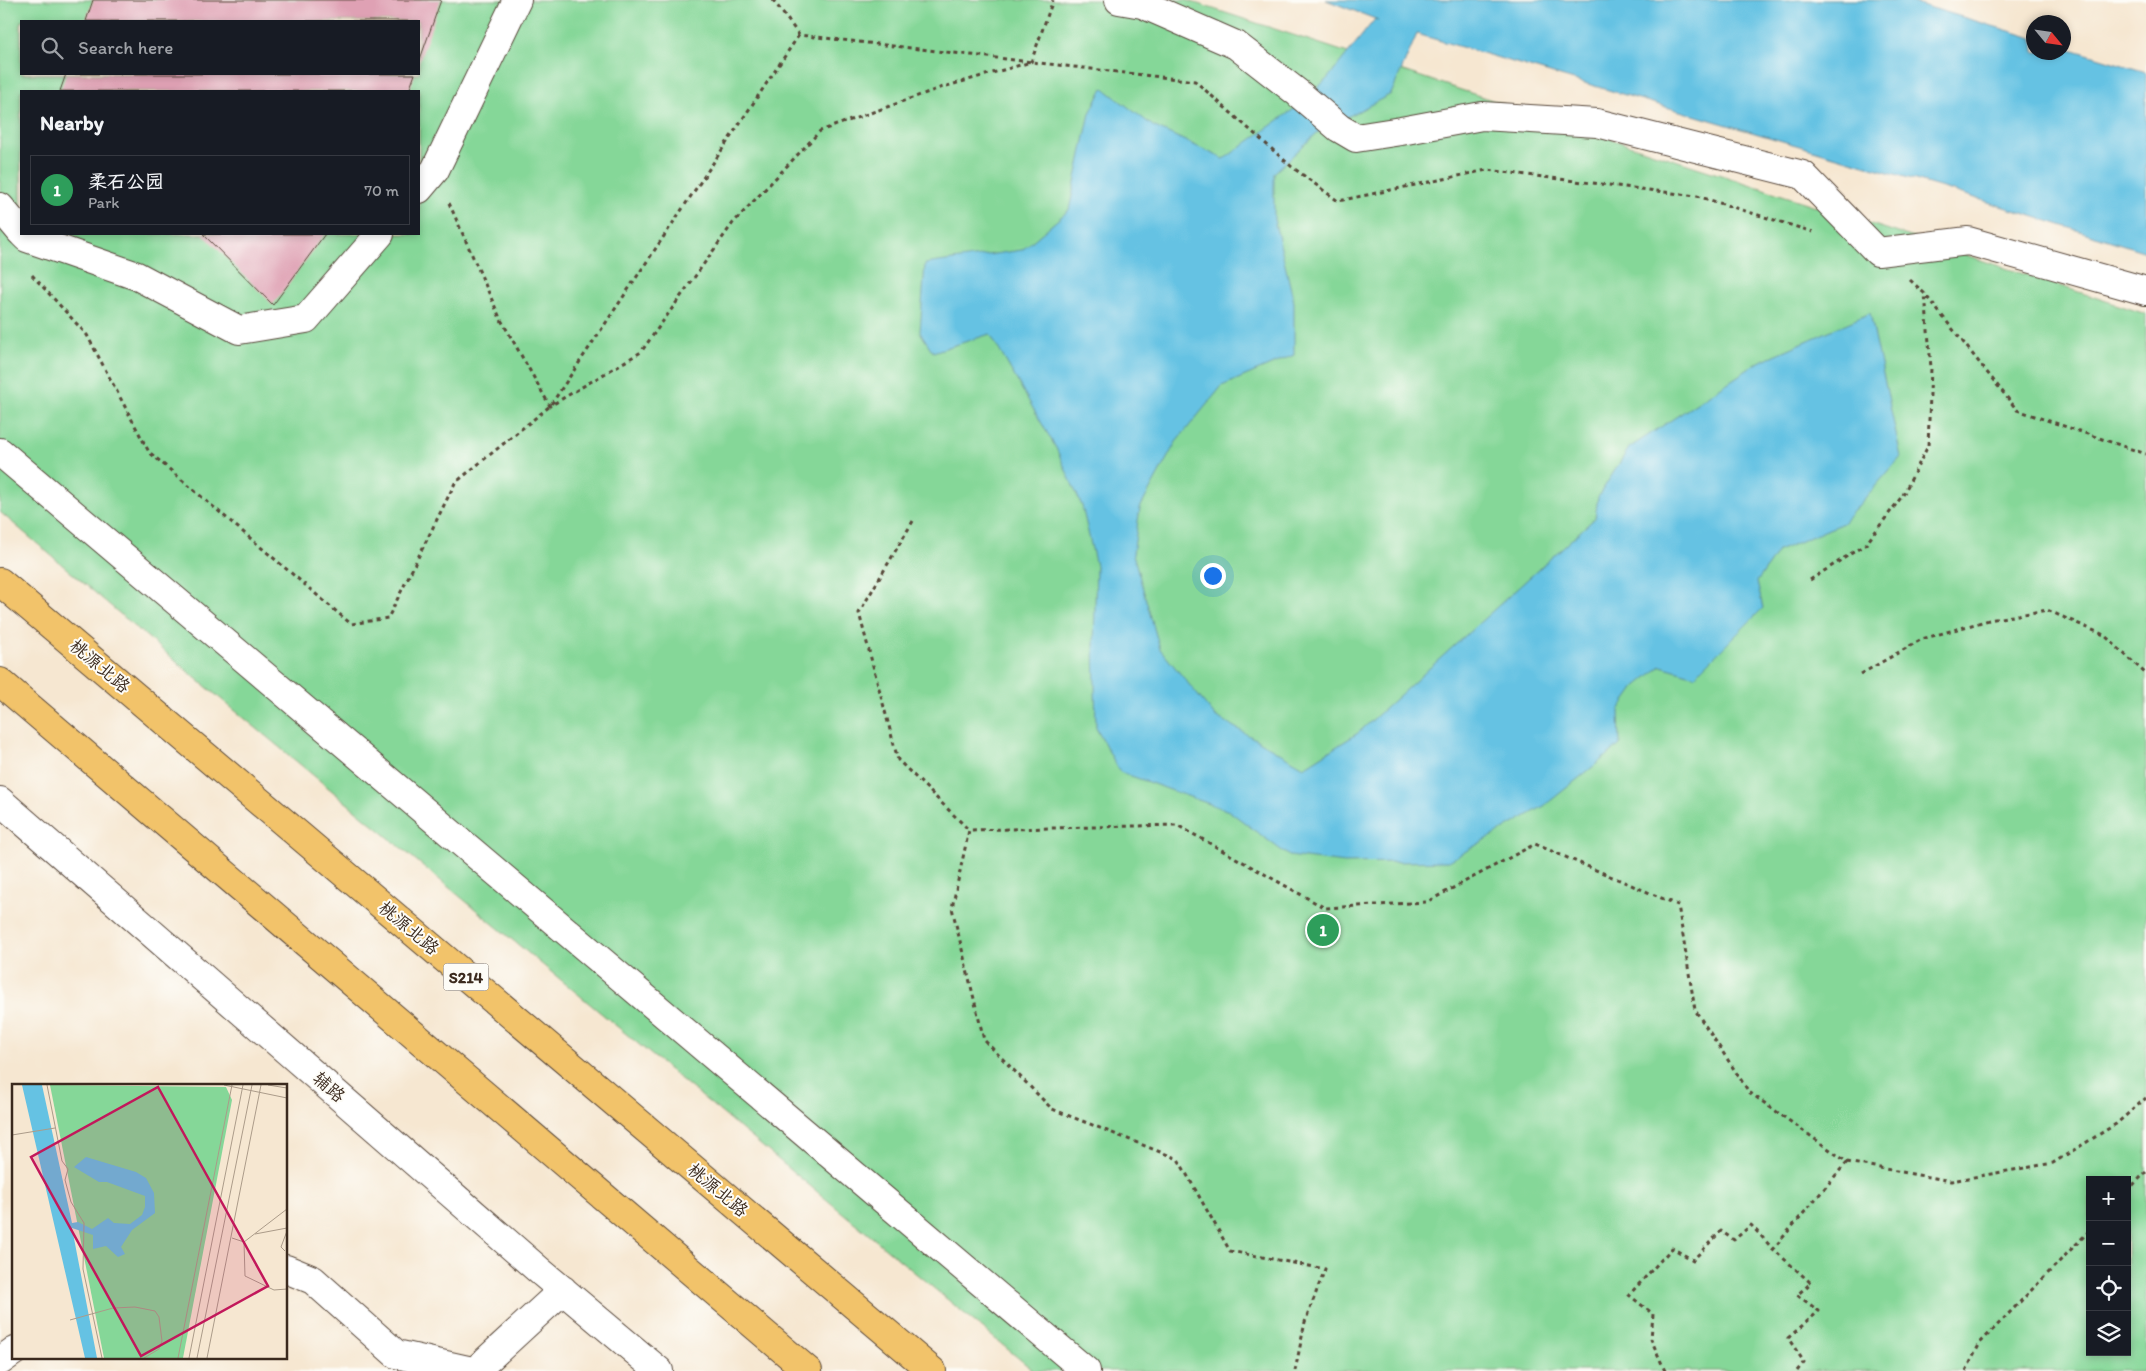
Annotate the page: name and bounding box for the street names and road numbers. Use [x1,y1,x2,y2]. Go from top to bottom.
street label: 桃源北路 [65,634,135,698]
street label: 桃源北路 [374,896,444,960]
road number: S214 [444,964,488,990]
street label: 辅路 [308,1067,350,1107]
street label: 桃源北路 [683,1158,753,1222]

